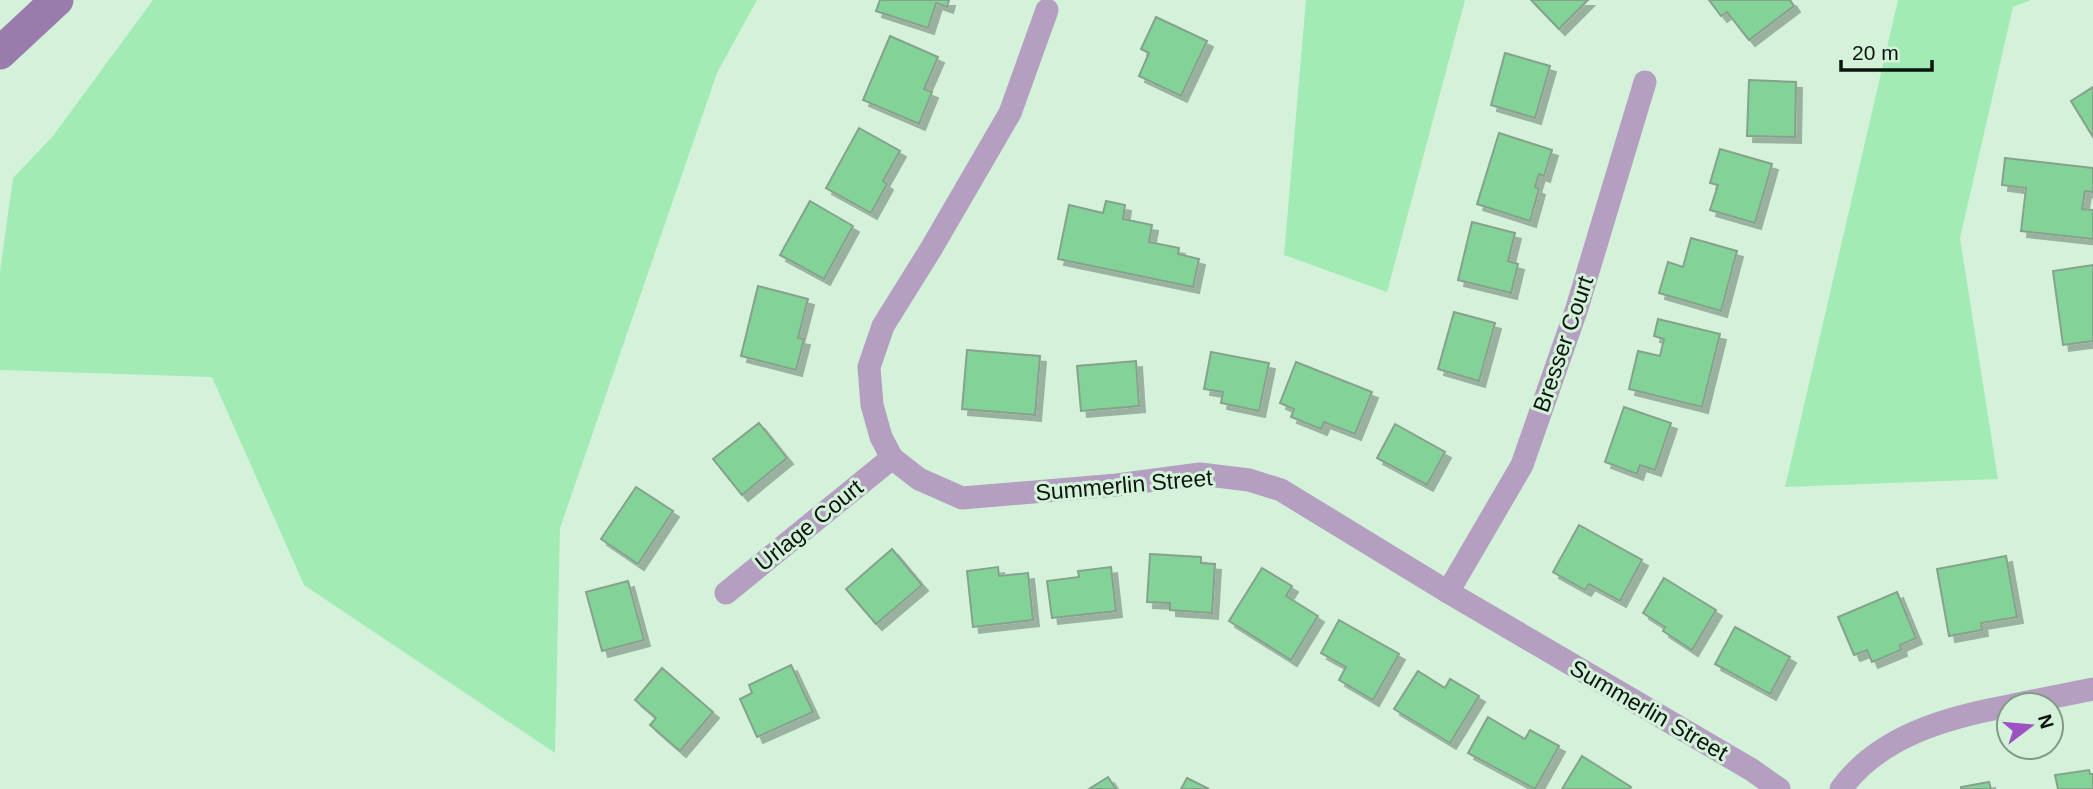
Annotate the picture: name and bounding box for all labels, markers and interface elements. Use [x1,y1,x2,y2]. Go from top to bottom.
scale bar [1841,28,1932,72]
text: 20 m [1852,41,1899,64]
street label: Bresser Court [1528,272,1599,415]
street label: Summerlin Street [1034,464,1214,506]
street label: Urlage Court [750,473,868,576]
street label: Summerlin Street [1566,654,1733,766]
north arrow [1995,691,2065,761]
text: N [2034,712,2058,731]

